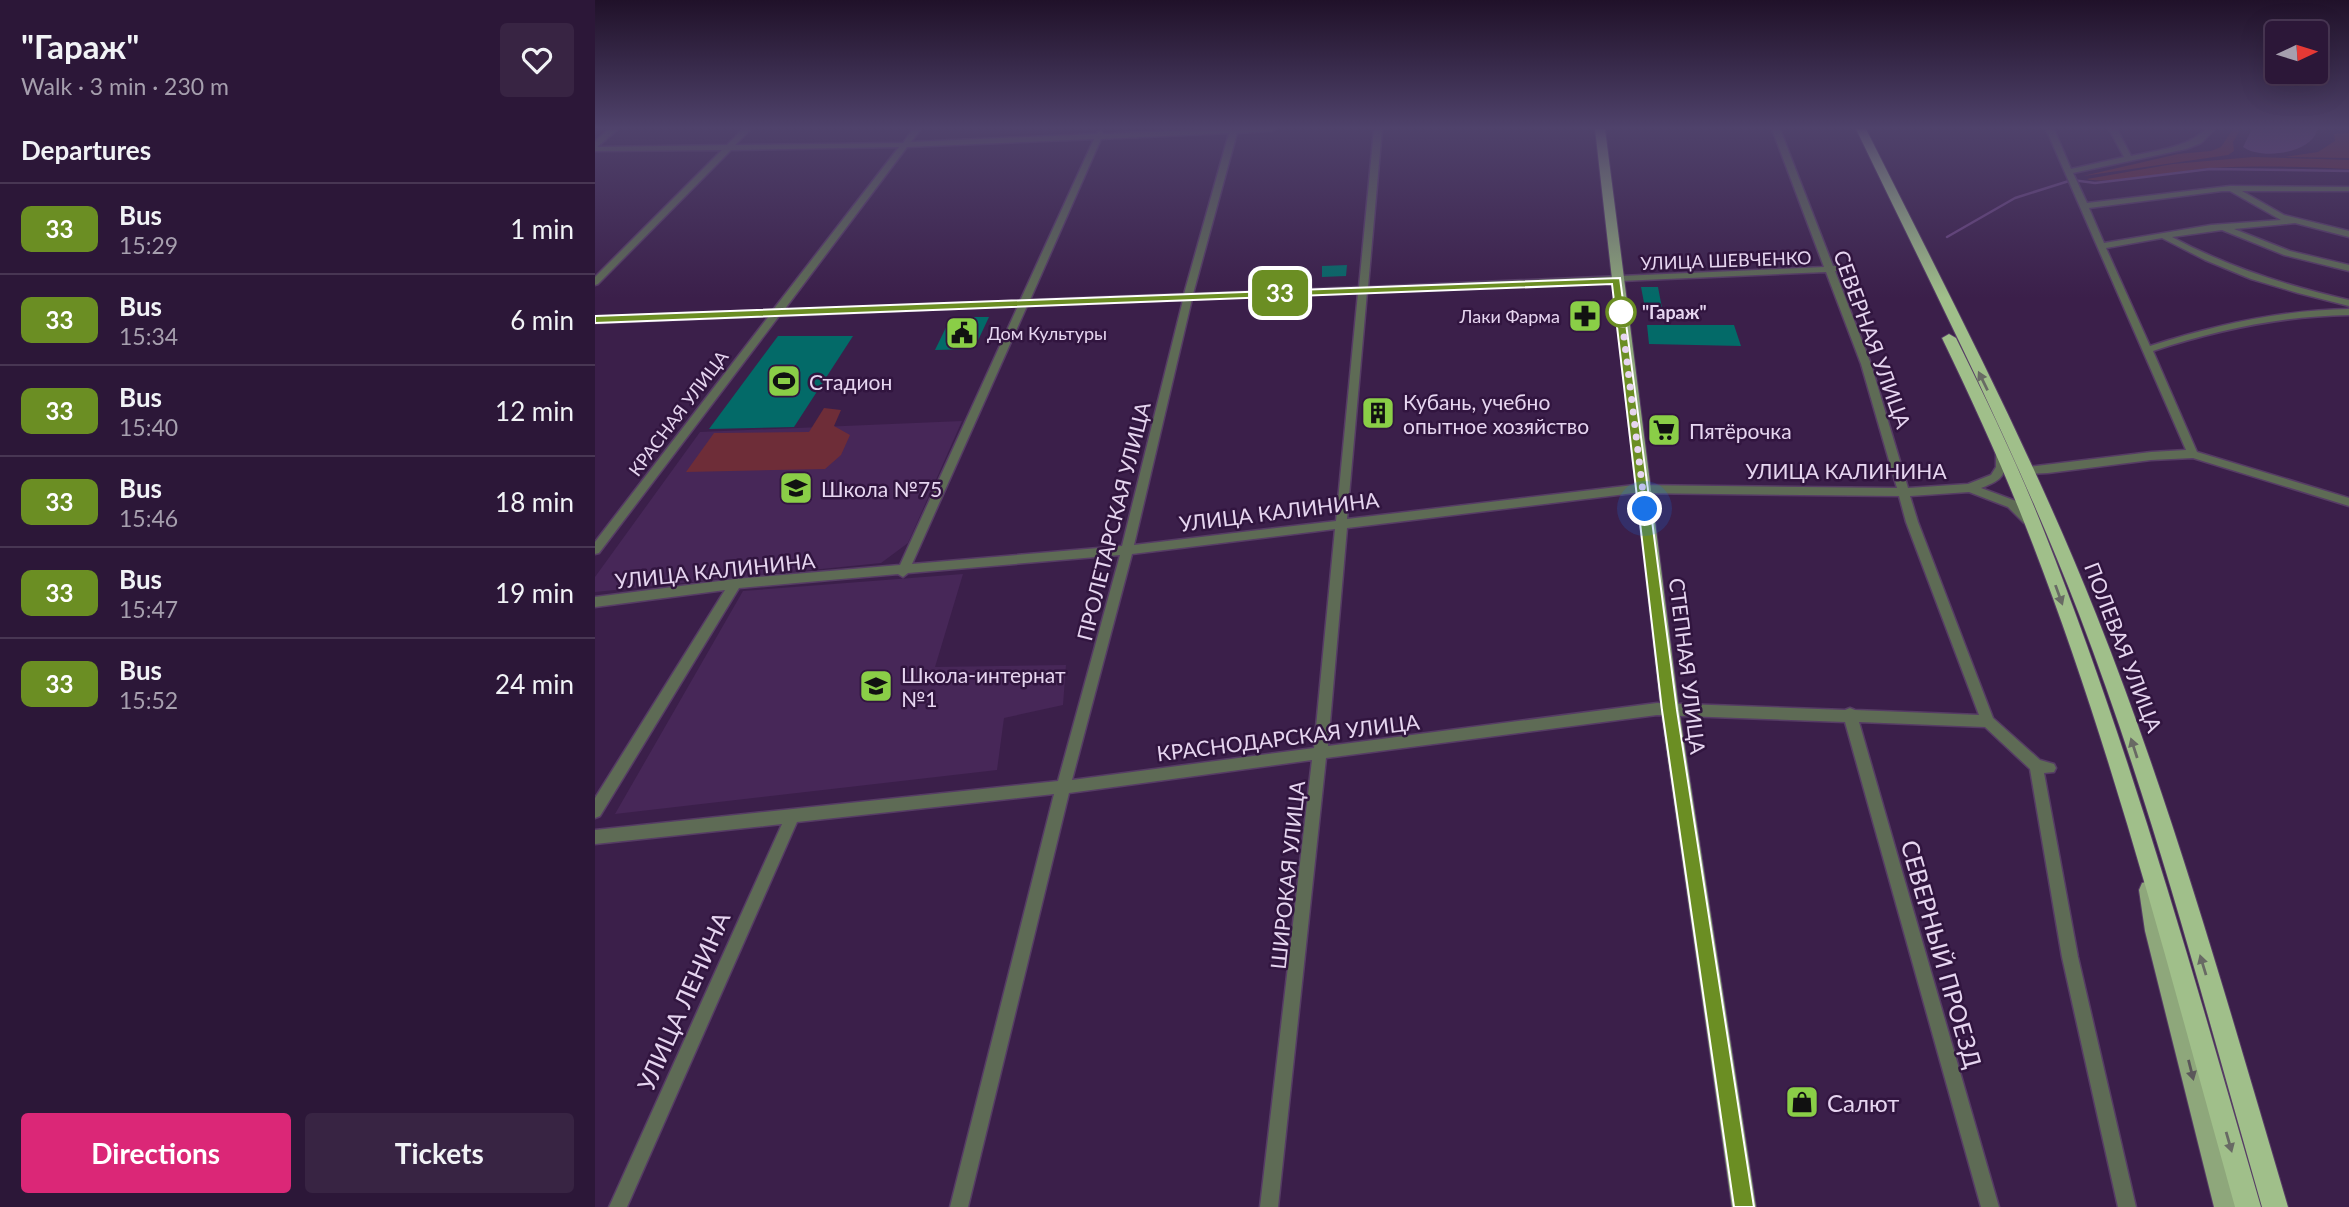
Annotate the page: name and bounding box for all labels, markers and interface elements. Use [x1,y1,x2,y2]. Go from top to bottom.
north arrow [2265,21,2327,84]
map controls [2265,21,2328,84]
button: heart [500,23,574,97]
text: "Гараж" [21,26,139,66]
text: Walk · 3 min · 230 m [21,72,229,100]
text: Departures [21,134,151,166]
text: Bus [119,199,162,231]
text: 1 min [510,213,574,245]
text: 33 [46,214,73,243]
text: 15:29 [119,231,178,259]
street label: УЛИЦА ШЕВЧЕНКО [1640,246,1812,274]
street label: СЕВЕРНАЯ УЛИЦА [1829,246,1917,432]
line badge: 33 [1249,270,1311,316]
text: 33 [1266,278,1294,307]
text: Bus [119,290,162,322]
pharmacy icon: Лаки Фарма [1566,297,1604,335]
marker: "Гараж" [1606,297,1636,327]
place label: "Гараж" [1642,301,1707,323]
text: 6 min [510,304,574,336]
text: 33 [46,305,73,334]
place label: Лаки Фарма [1458,305,1560,327]
public building icon: Дом Культуры [943,314,981,352]
text: 15:34 [119,322,178,350]
place label: Дом Культуры [987,322,1107,344]
street label: КРАСНАЯ УЛИЦА [624,345,733,480]
sports icon: Стадион [765,362,803,400]
place label: Стадион [809,369,892,394]
one-way arrow [1978,371,1989,391]
text: Bus [119,381,162,413]
place label: Кубань, учебно опытное хозяйство [1403,389,1589,438]
building icon: Кубань, учебно опытное хозяйство [1359,394,1397,432]
text: 12 min [495,395,574,427]
text: 33 [46,396,73,425]
street label: ПРОЛЕТАРСКАЯ УЛИЦА [1071,398,1155,643]
supermarket icon: Пятёрочка [1645,411,1683,449]
text: 15:40 [119,413,178,441]
place label: Пятёрочка [1689,418,1792,443]
street label: УЛИЦА КАЛИНИНА [1745,458,1947,483]
school or university icon: Школа №75 [777,469,815,507]
text: Bus [119,472,162,504]
place label: Школа №75 [821,476,942,501]
text: 18 min [495,486,574,518]
street label: УЛИЦА КАЛИНИНА [1178,486,1381,536]
text: 33 [46,487,73,516]
your location [1627,491,1662,526]
text: 15:46 [119,504,178,532]
street label: УЛИЦА КАЛИНИНА [614,547,817,593]
street label: ПОЛЕВАЯ УЛИЦА [2080,559,2168,736]
text: Bus [119,563,162,595]
street label: СТЕПНАЯ УЛИЦА [1665,576,1711,756]
text: 19 min [495,577,574,609]
text: 33 [46,578,73,607]
one-way arrow [2054,585,2065,606]
text: 15:47 [119,595,178,623]
text: Bus [119,654,162,686]
place label: Школа-интернат №1 [901,662,1066,711]
school or university icon: Школа-интернат №1 [857,667,895,705]
text: 24 min [495,668,574,700]
text: 33 [46,669,73,698]
text: 15:52 [119,686,178,714]
street label: КРАСНОДАРСКАЯ УЛИЦА [1155,708,1422,766]
one-way arrow [2129,737,2139,758]
street label: ШИРОКАЯ УЛИЦА [1265,779,1309,970]
street label: СЕВЕРНЫЙ ПРОЕЗД [1896,837,1988,1071]
street label: УЛИЦА ЛЕНИНА [631,906,736,1095]
one-way arrow [2198,954,2208,975]
one-way arrow [2186,1059,2197,1081]
shop icon: Салют [1783,1083,1821,1121]
place label: Салют [1827,1088,1899,1117]
button: Directions [21,1113,291,1193]
button: Tickets [305,1113,574,1193]
one-way arrow [2225,1132,2235,1153]

